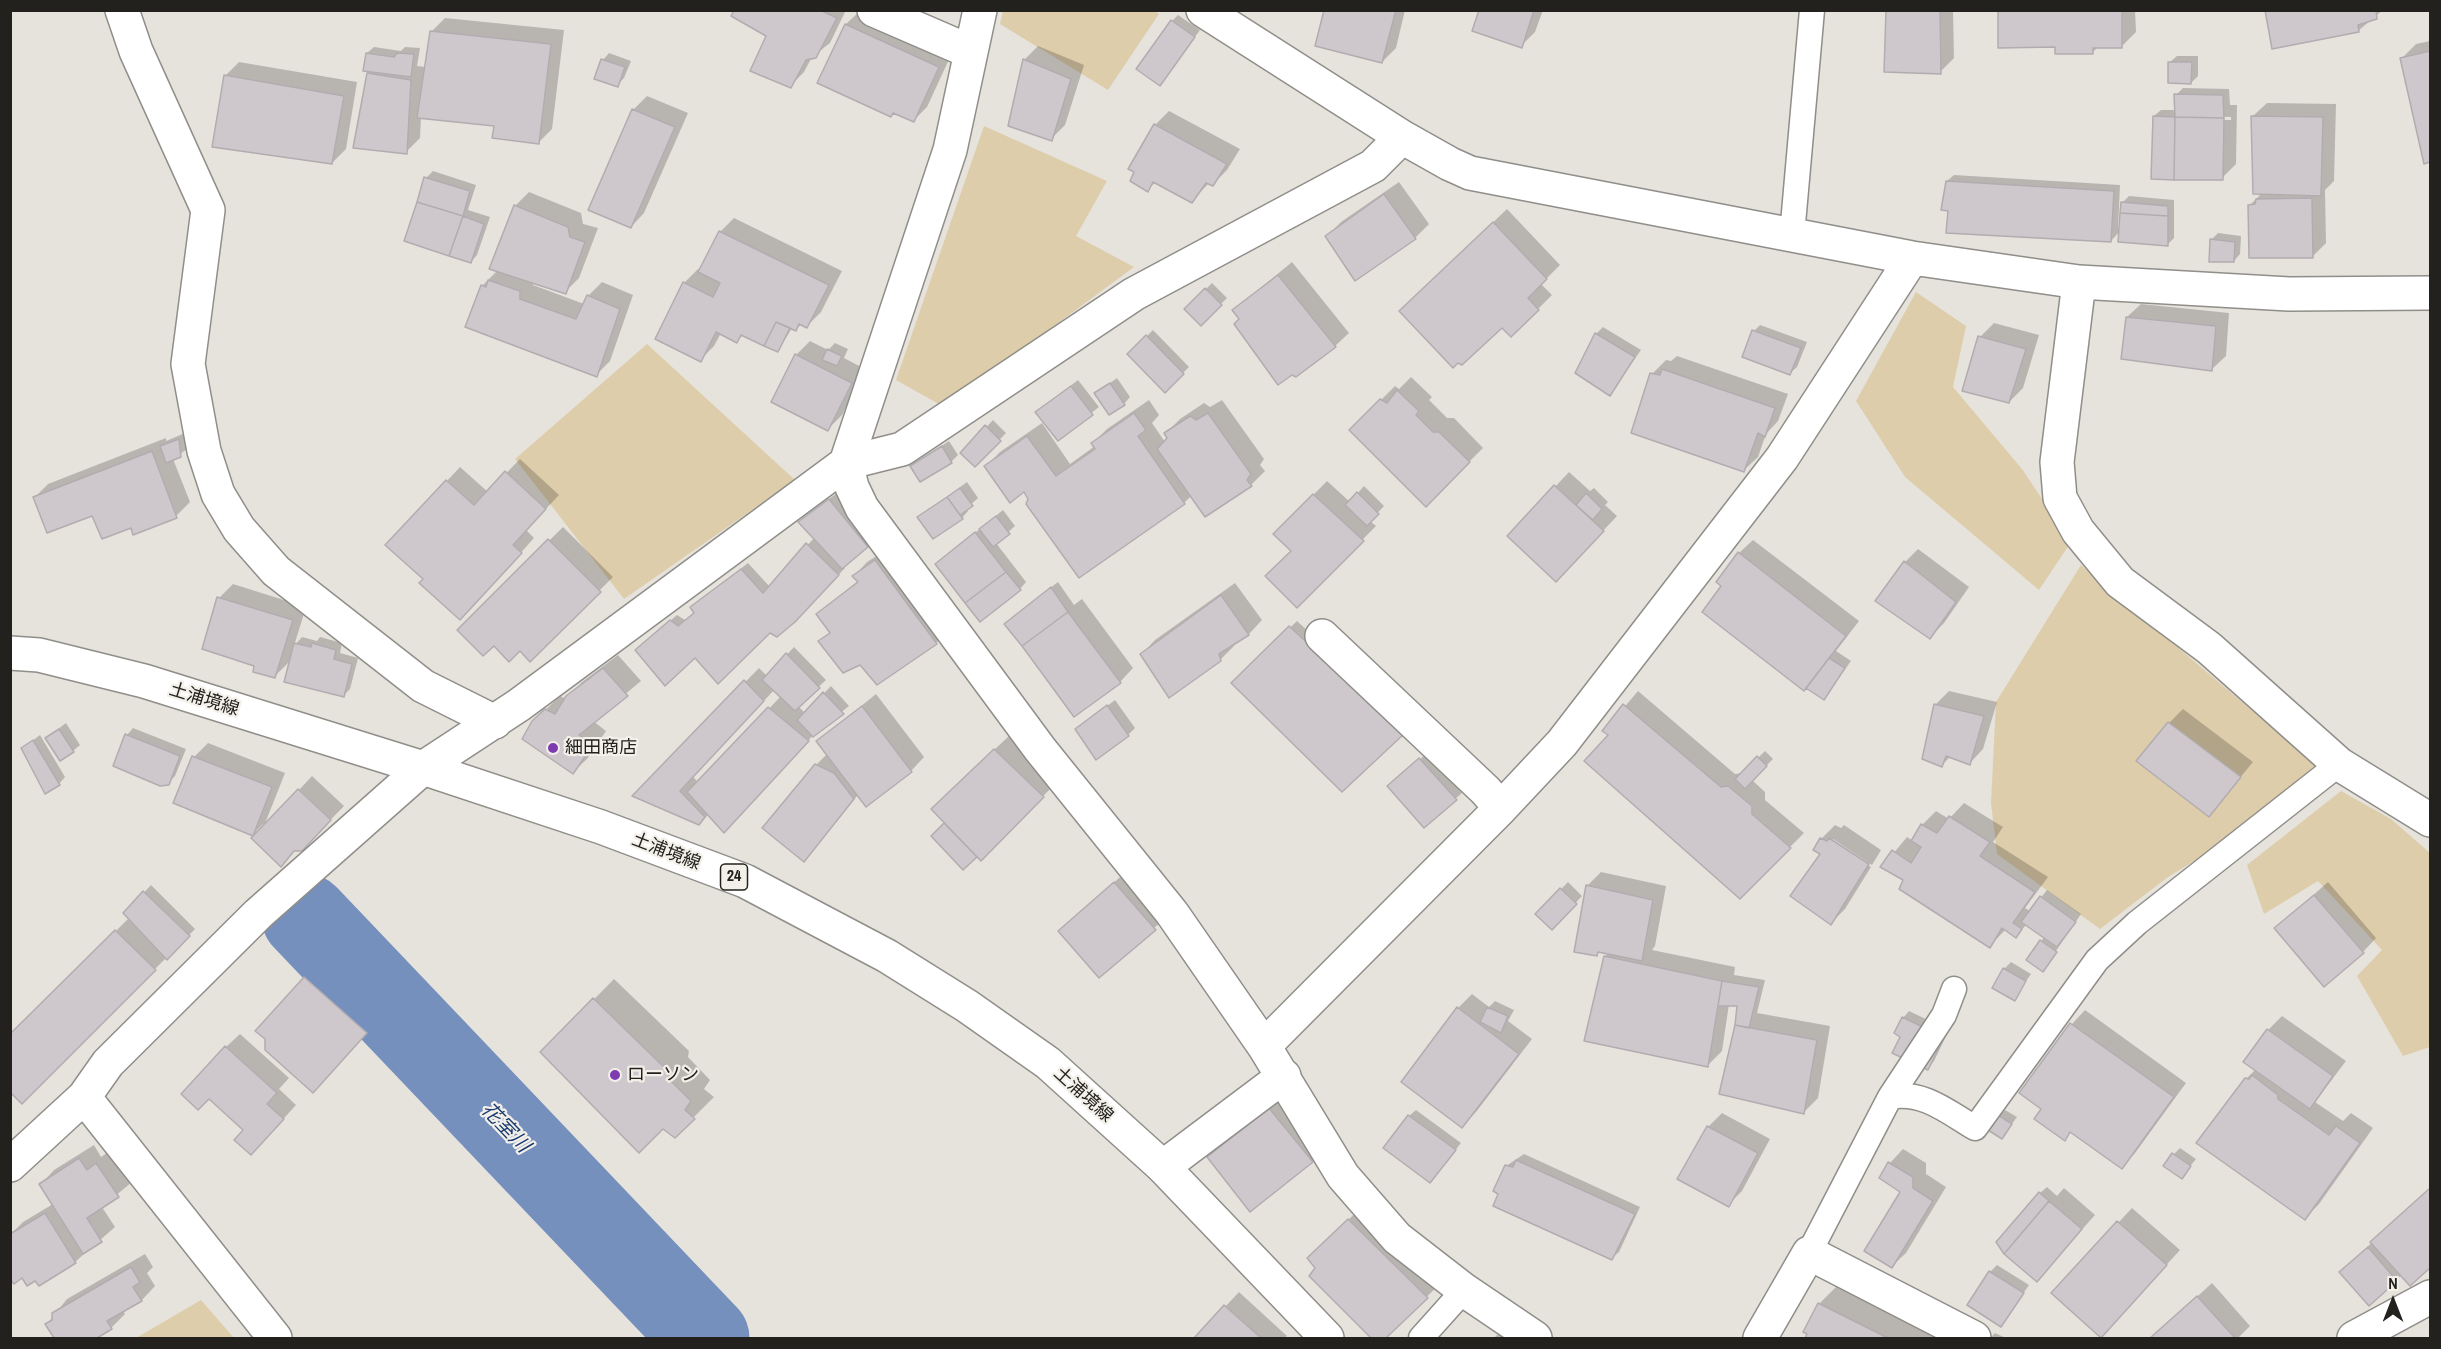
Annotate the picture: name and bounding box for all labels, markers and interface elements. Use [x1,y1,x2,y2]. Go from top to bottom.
street label: 土浦境線 [166,679,242,721]
place label: 細田商店 [565,737,637,759]
marker: 細田商店 [546,741,560,755]
street label: 土浦境線 [629,829,703,875]
road number: 24 [720,864,748,890]
street label: 土浦境線 [1049,1063,1117,1127]
place label: ローソン [627,1064,699,1086]
marker: ローソン [608,1068,622,1082]
water label: 花室川 [476,1098,534,1158]
north arrow [2363,1271,2423,1331]
text: N [2388,1272,2398,1294]

